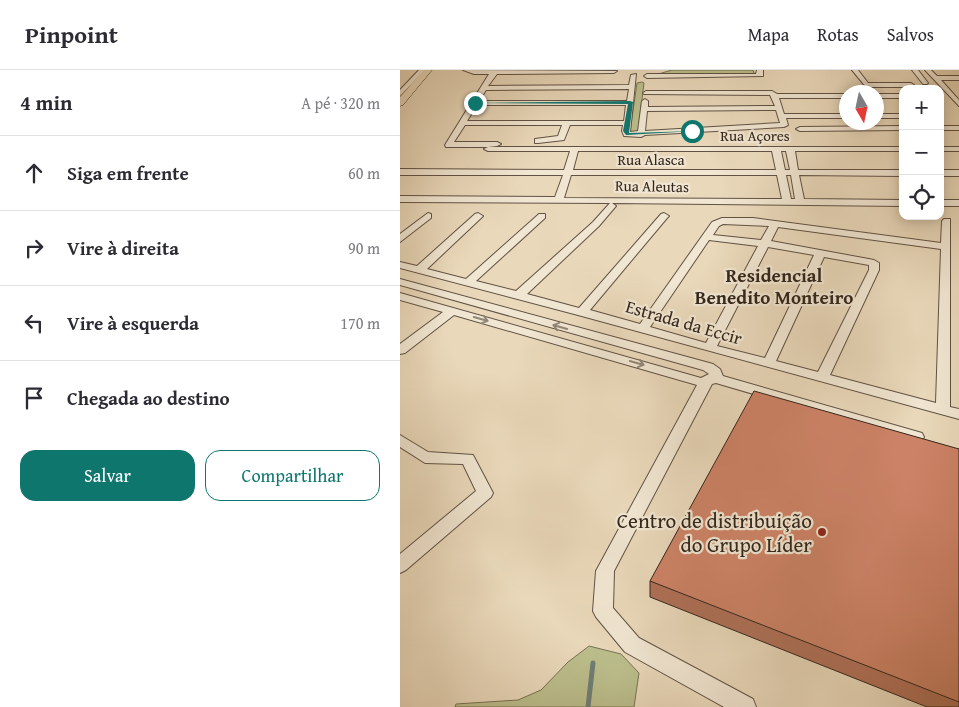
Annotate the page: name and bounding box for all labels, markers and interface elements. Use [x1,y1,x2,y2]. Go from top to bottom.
text: Pinpoint [25,17,118,52]
text: Mapa [748,21,789,48]
text: Rotas [817,21,859,48]
text: Salvos [887,21,934,48]
north arrow [839,85,884,130]
map controls [899,85,944,220]
button: + [899,85,944,130]
text: 4 min [20,87,72,118]
text: A pé · 320 m [301,91,380,115]
route end [464,92,487,115]
route start [681,120,704,143]
street label: Rua Açores [720,125,790,146]
button: − [899,130,944,175]
street label: Rua Alasca [617,149,685,170]
icon: ahead [20,159,48,187]
text: Siga em frente [67,159,189,187]
text: 60 m [348,161,380,185]
street label: Rua Aleutas [615,175,689,197]
button: locate [899,175,944,220]
icon: right [20,234,48,262]
text: Vire à direita [67,234,179,262]
text: 90 m [348,236,380,260]
district label: Residencial Benedito Monteiro [695,261,853,311]
street label: Estrada da Eccir [623,292,746,352]
icon: left [20,309,48,337]
text: Vire à esquerda [67,309,199,337]
text: 170 m [340,311,380,335]
one-way arrow [472,314,488,324]
one-way arrow [552,321,568,331]
one-way arrow [629,359,645,369]
icon: arrive [20,384,48,412]
text: Chegada ao destino [67,384,230,412]
button: Salvar [20,450,195,501]
button: Compartilhar [205,450,380,501]
place label: Centro de distribuição do Grupo Líder [617,505,812,560]
marker: Centro de distribuição do Grupo Líder [816,526,828,538]

